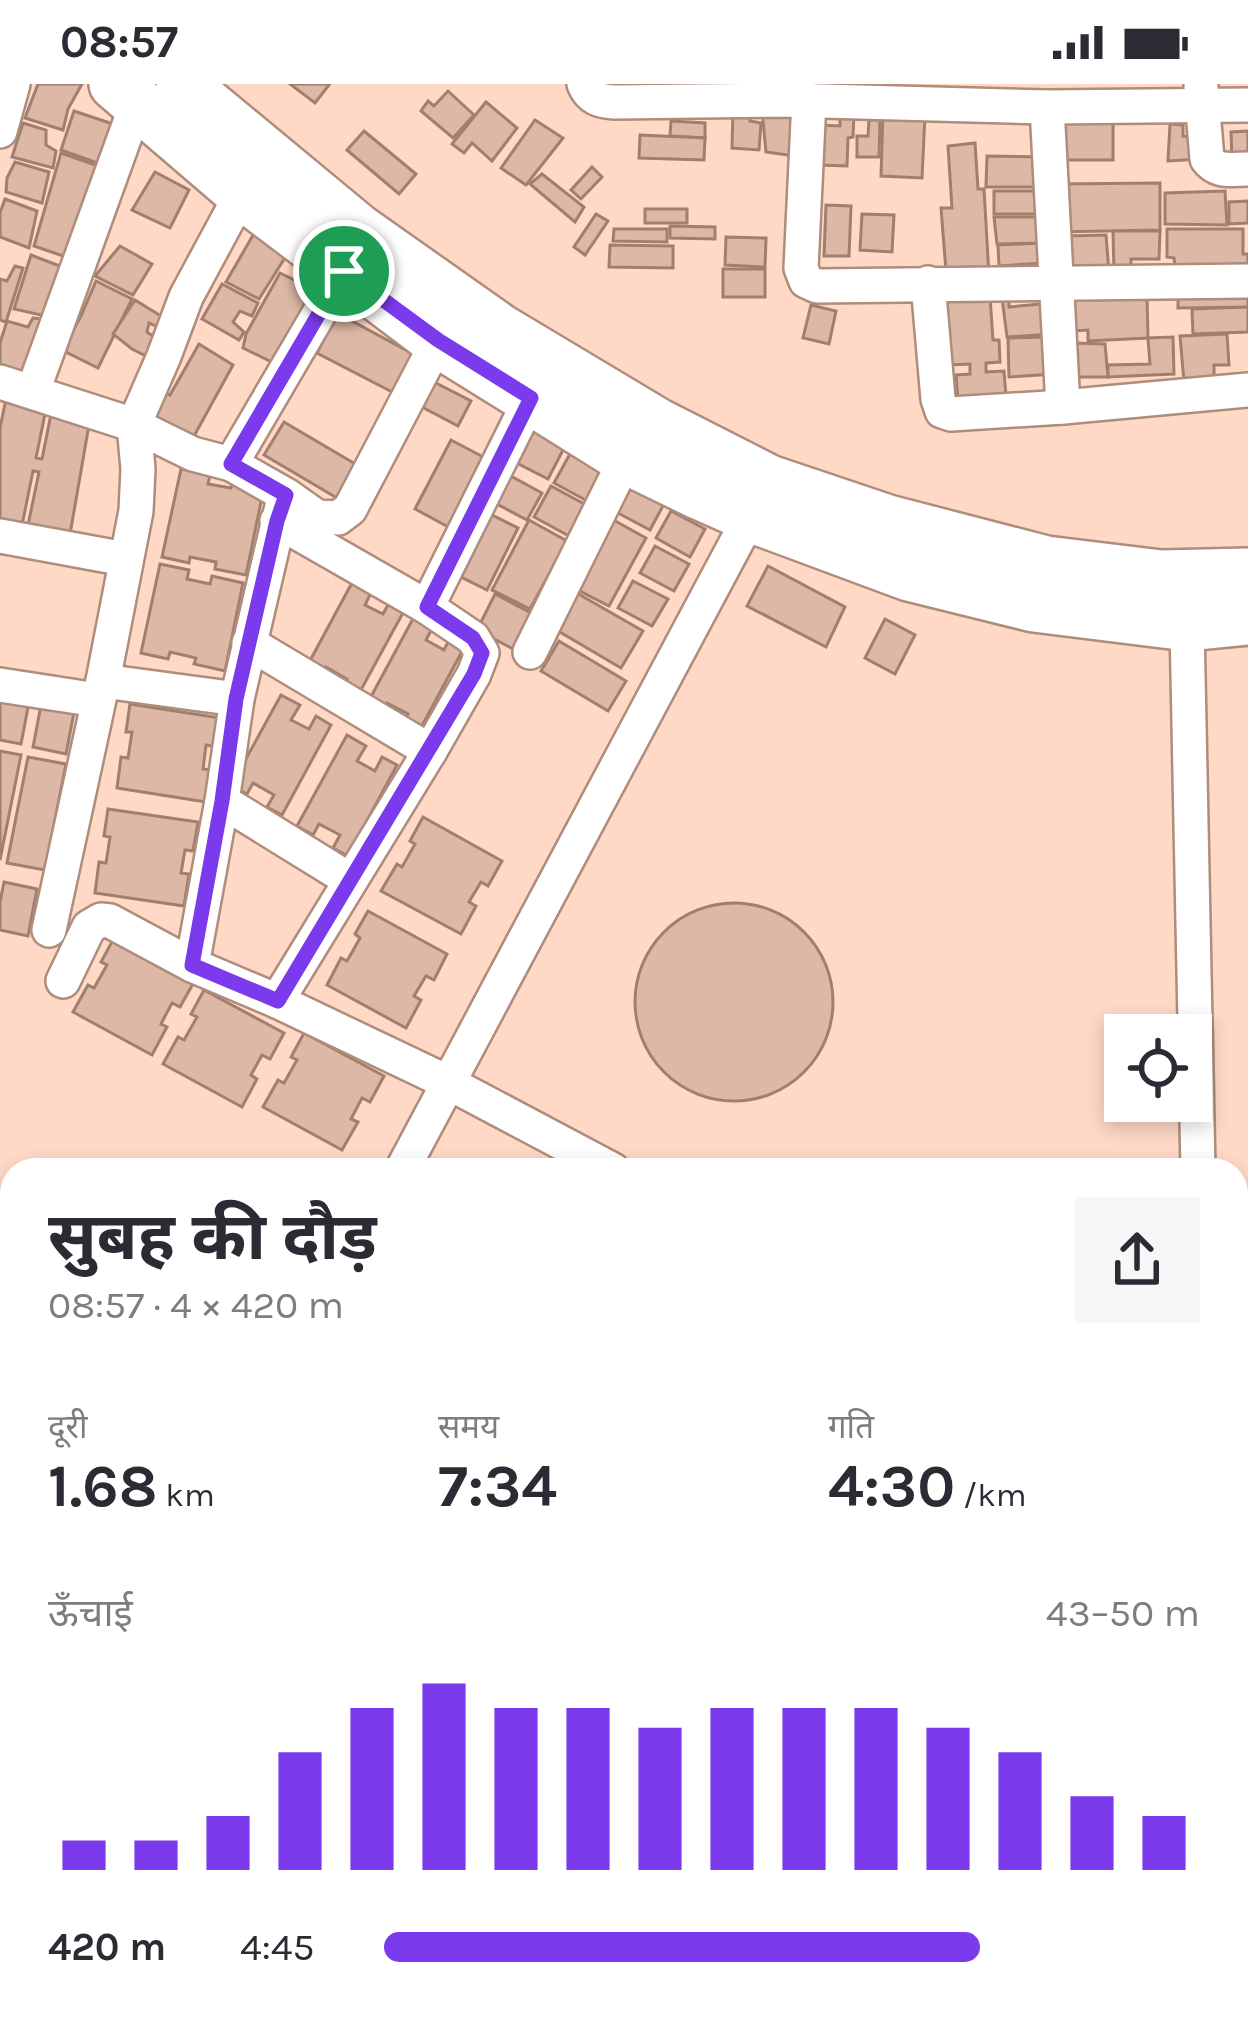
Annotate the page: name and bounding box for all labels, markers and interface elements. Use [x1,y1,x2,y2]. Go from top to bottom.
text: 08:57 [60,16,178,68]
pin [293,220,395,322]
icon: arrive [311,238,377,304]
map controls [1104,1014,1212,1122]
button: locate [1104,1014,1212,1122]
button: share [1074,1197,1200,1323]
text: सुबह की दौड़ [48,1198,377,1276]
text: 08:57 · 4 × 420 m [48,1282,344,1328]
text: दूरी [48,1408,88,1446]
text: समय [438,1408,499,1446]
text: गति [828,1408,874,1446]
text: 1.68 [48,1451,158,1521]
text: 7:34 [438,1451,557,1521]
text: 4:30 [828,1451,955,1521]
text: km [158,1476,215,1514]
text: /km [955,1476,1027,1514]
text: ऊँचाई [48,1590,133,1636]
text: 43–50 m [1046,1590,1200,1636]
text: 420 m [48,1924,166,1970]
text: 4:45 [240,1924,315,1970]

